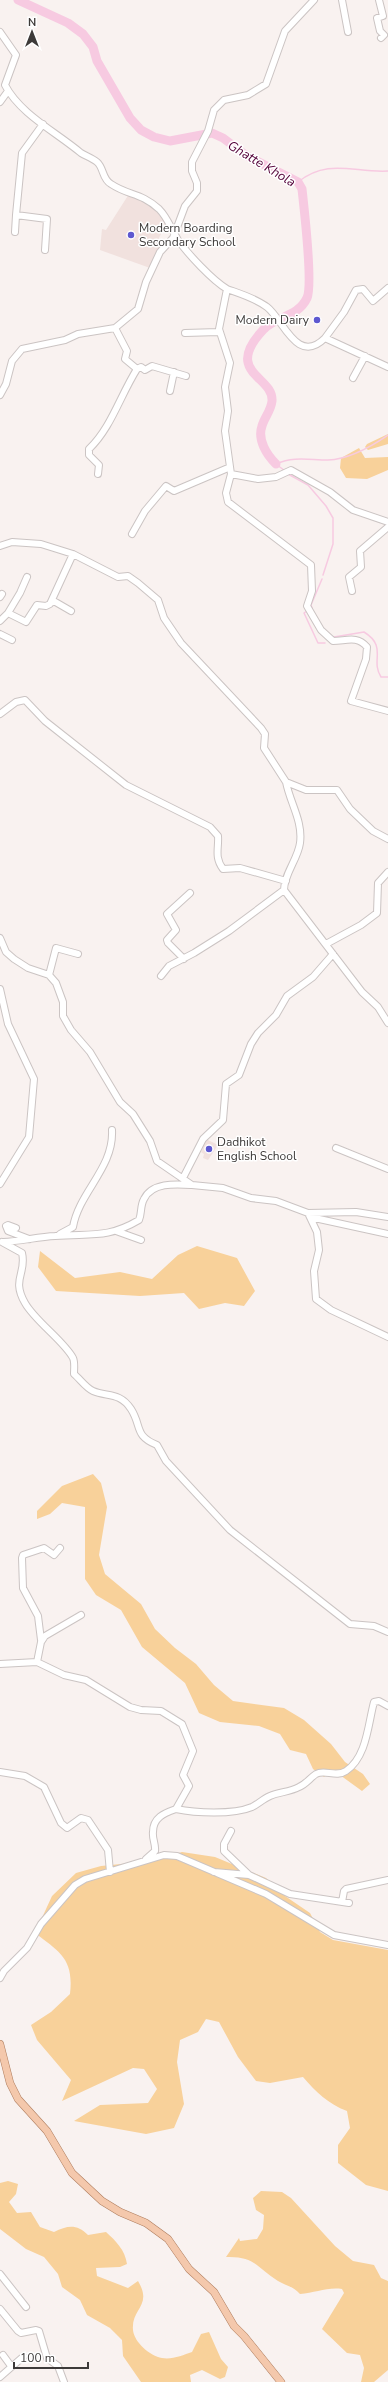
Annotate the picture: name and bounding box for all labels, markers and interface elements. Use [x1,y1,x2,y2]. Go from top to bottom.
north arrow [12,12,52,52]
text: N [28,15,36,30]
water label: Ghatte Khola [224,136,299,191]
place label: Modern Boarding Secondary School [139,220,236,250]
marker: Modern Boarding Secondary School [126,230,136,240]
place label: Modern Dairy [236,312,310,328]
marker: Modern Dairy [312,315,322,325]
place label: Dadhikot English School [217,1134,297,1164]
marker: Dadhikot English School [204,1144,214,1154]
scale bar [14,2344,88,2370]
text: 100 m [20,2350,55,2366]

